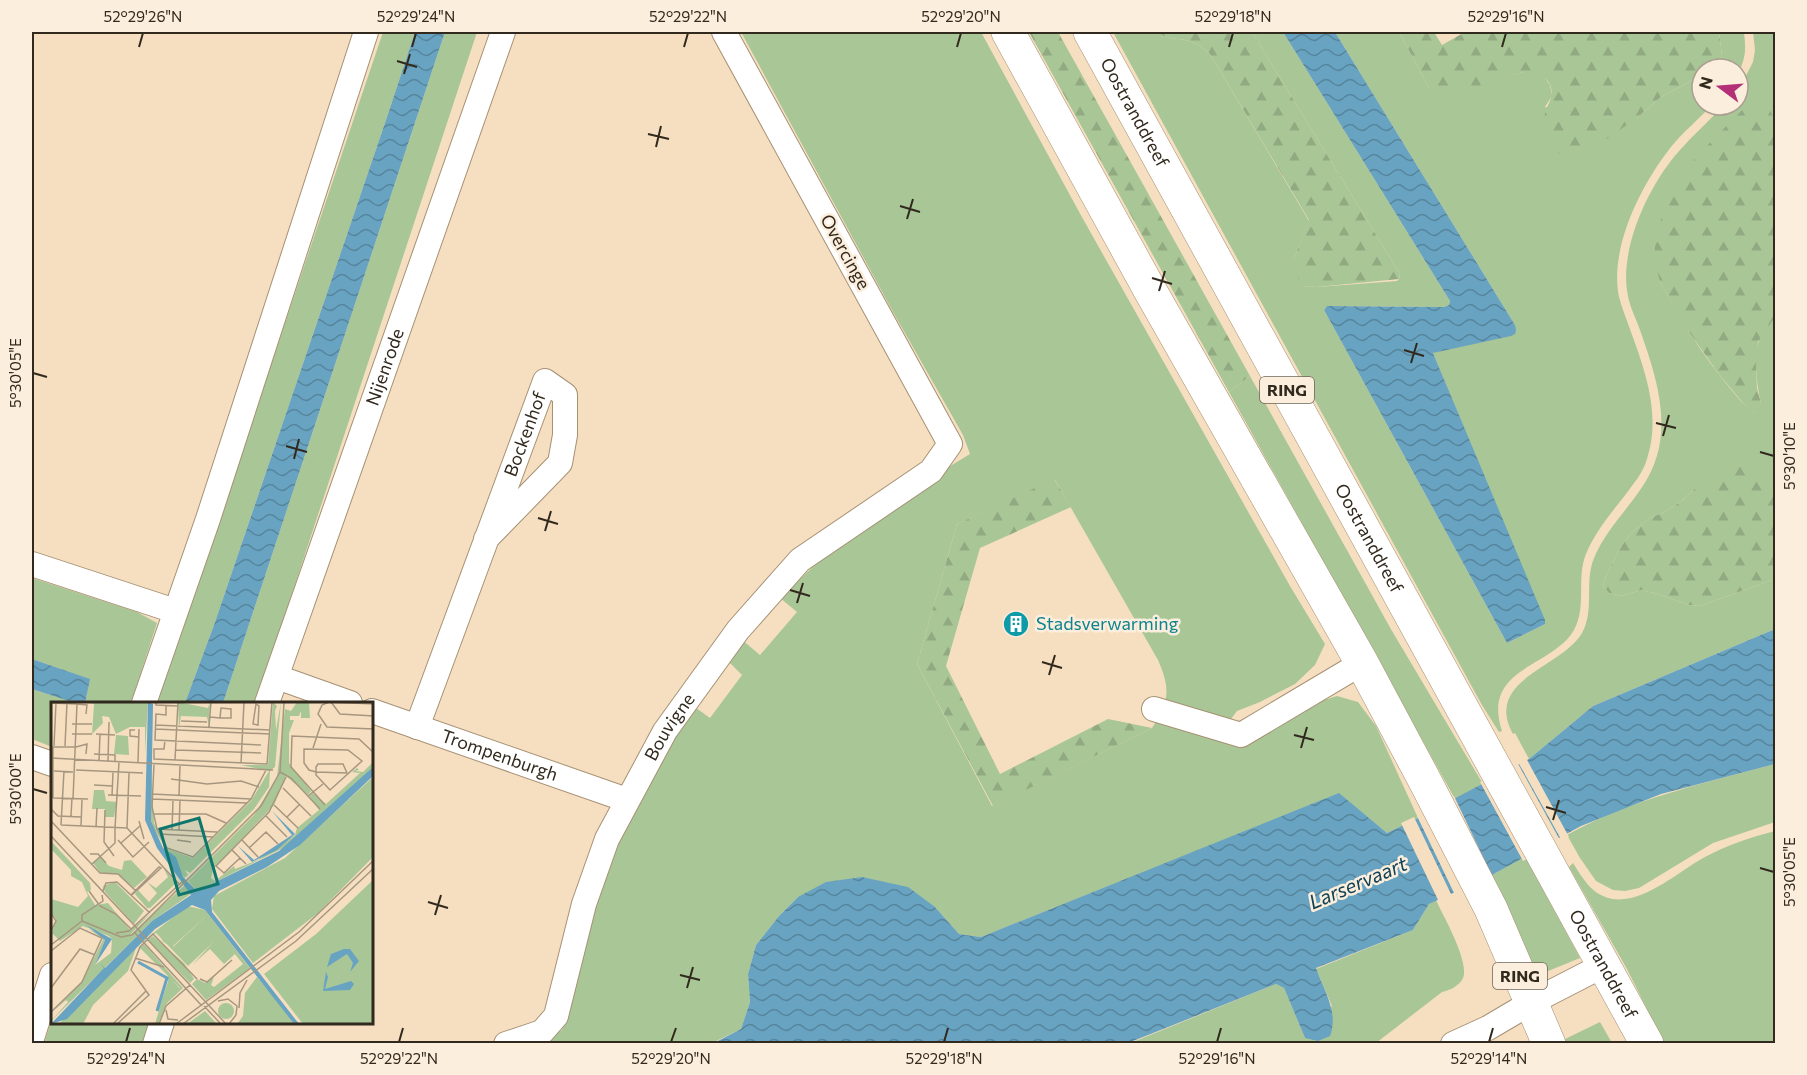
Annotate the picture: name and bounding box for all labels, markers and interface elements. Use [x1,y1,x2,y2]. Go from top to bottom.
text: 52°29'26"N [104,7,182,25]
text: 52°29'24"N [377,7,455,25]
text: 52°29'22"N [649,7,727,25]
text: 52°29'20"N [921,7,1001,25]
text: 52°29'18"N [1195,7,1271,25]
text: 52°29'16"N [1468,7,1544,25]
street label: Oostranddreef [1096,54,1175,171]
north arrow [1690,57,1750,117]
text: N [1694,74,1716,91]
street label: Overcinge [816,210,876,293]
street label: Nijenrode [360,325,408,408]
text: 5°30'05"E [6,338,24,408]
road number: RING [1260,377,1314,403]
street label: Bockenhof [499,388,550,479]
text: 5°30'10"E [1780,422,1798,490]
street label: Oostranddreef [1331,479,1409,597]
building icon: Stadsverwarming [1001,609,1031,639]
place label: Stadsverwarming [1036,612,1179,634]
street label: Bouvigne [639,688,699,764]
inset map [51,702,374,1024]
street label: Trompenburgh [439,724,561,785]
text: 5°30'00"E [6,753,24,825]
text: 5°30'05"E [1780,837,1798,907]
water label: Larservaart [1305,850,1411,914]
street label: Oostranddreef [1565,905,1643,1023]
road number: RING [1493,963,1547,989]
text: 52°29'24"N [87,1049,165,1067]
text: 52°29'22"N [360,1049,438,1067]
text: 52°29'20"N [631,1049,711,1067]
text: 52°29'18"N [906,1049,982,1067]
text: 52°29'16"N [1179,1049,1255,1067]
text: 52°29'14"N [1451,1049,1527,1067]

